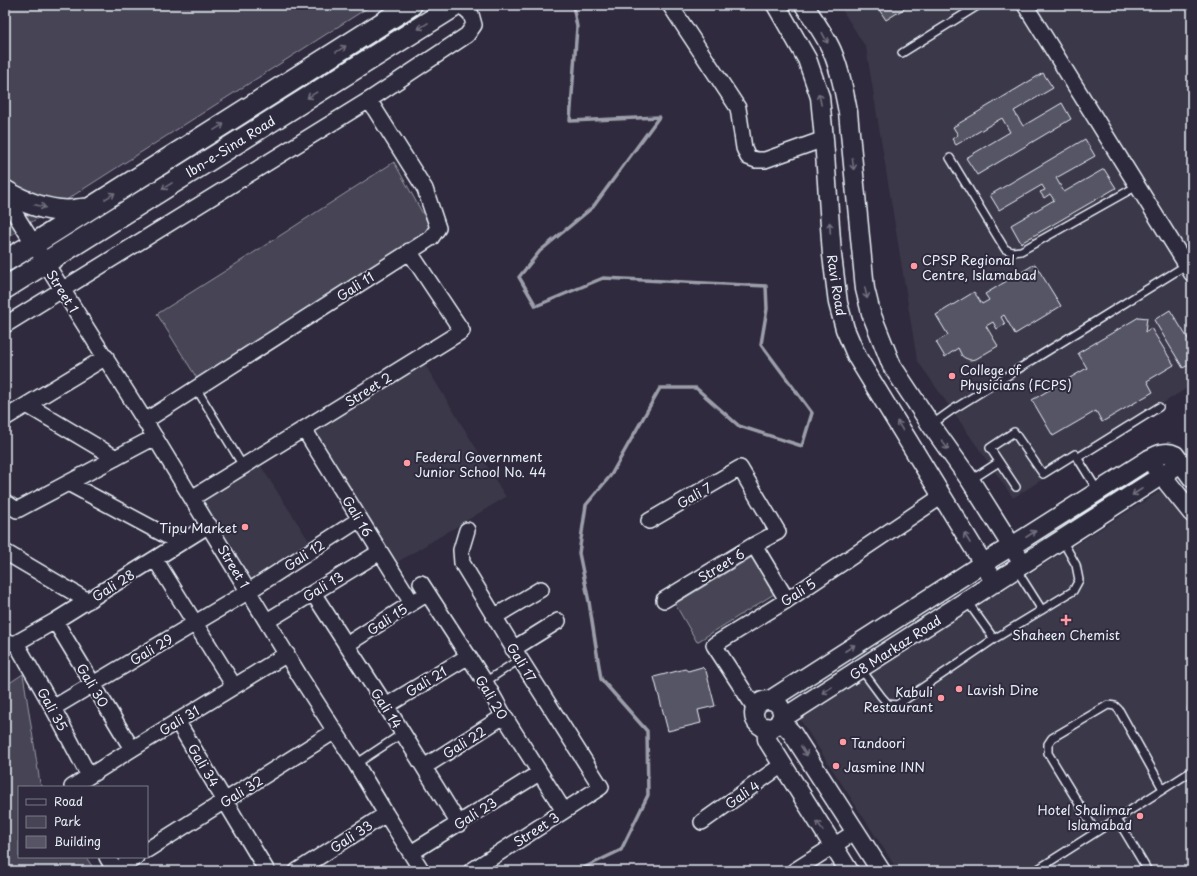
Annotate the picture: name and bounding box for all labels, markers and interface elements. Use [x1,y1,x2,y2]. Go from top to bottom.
one-way arrow [417,22,429,30]
one-way arrow [822,32,829,44]
one-way arrow [335,45,347,53]
one-way arrow [307,90,318,99]
one-way arrow [815,93,823,106]
street label: Ibn-e-Sina Road [181,111,279,181]
one-way arrow [214,122,225,131]
one-way arrow [849,157,857,170]
one-way arrow [162,182,173,190]
one-way arrow [104,192,115,200]
one-way arrow [34,203,47,210]
one-way arrow [826,222,833,235]
place label: CPSP Regional Centre, Islamabad [922,250,1037,284]
street label: Ravi Road [823,253,851,317]
marker: CPSP Regional Centre, Islamabad [909,261,919,271]
street label: Street 1 [42,266,84,316]
street label: Gali 11 [333,267,377,305]
one-way arrow [863,286,871,299]
place label: College of Physicians (FCPS) [960,360,1072,394]
street label: Street 2 [341,367,395,411]
marker: College of Physicians (FCPS) [947,371,957,381]
one-way arrow [896,421,904,432]
one-way arrow [941,439,949,450]
place label: Federal Government Junior School No. 44 [415,447,546,481]
marker: Federal Government Junior School No. 44 [402,458,412,468]
street label: Gali 7 [673,477,715,512]
one-way arrow [1131,487,1142,496]
street label: Gali 16 [338,492,378,540]
place label: Tipu Market [159,518,237,537]
marker: Tipu Market [240,522,250,532]
one-way arrow [1025,530,1036,538]
one-way arrow [962,532,970,544]
street label: Gali 12 [280,535,328,575]
street label: Street 1 [214,541,254,591]
street label: Street 6 [694,544,748,586]
street label: Gali 28 [88,564,138,606]
street label: Gali 13 [299,566,347,606]
street label: Gali 5 [777,573,819,610]
street label: Gali 15 [363,599,411,639]
street label: G8 Markaz Road [845,610,945,684]
marker: Shaheen Chemist [1061,615,1071,625]
place label: Shaheen Chemist [1012,625,1120,644]
street label: Gali 29 [126,629,176,669]
street label: Gali 17 [503,639,541,685]
one-way arrow [844,644,856,652]
street label: Gali 30 [72,659,114,711]
street label: Gali 21 [402,661,450,701]
street label: Gali 20 [471,671,513,723]
place label: Lavish Dine [967,680,1039,699]
place label: Kabuli Restaurant [864,682,933,716]
street label: Gali 35 [33,684,73,734]
street label: Gali 14 [367,684,407,732]
marker: Lavish Dine [954,684,964,694]
one-way arrow [821,687,833,695]
marker: Kabuli Restaurant [936,693,946,703]
street label: Gali 31 [155,701,203,739]
street label: Gali 22 [439,721,489,763]
place label: Tandoori [851,733,905,752]
marker: Tandoori [838,737,848,747]
street label: Gali 34 [184,740,224,790]
one-way arrow [800,745,808,756]
place label: Jasmine INN [844,757,925,776]
marker: Jasmine INN [831,761,841,771]
street label: Gali 32 [216,770,266,812]
street label: Gali 4 [721,775,763,813]
legend [18,786,148,858]
text: Road [54,792,83,810]
street label: Gali 23 [450,792,500,834]
place label: Hotel Shalimar Islamabad [1038,800,1132,834]
street label: Street 3 [509,807,563,851]
marker: Hotel Shalimar Islamabad [1135,811,1145,821]
text: Park [54,812,81,830]
street label: Gali 33 [326,815,376,857]
one-way arrow [816,820,824,832]
text: Building [54,832,101,850]

